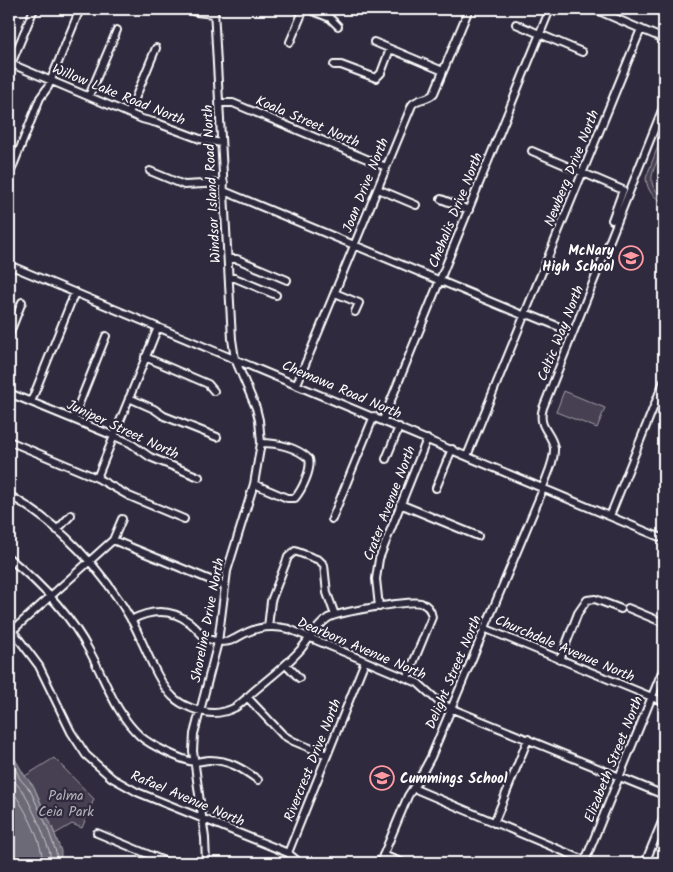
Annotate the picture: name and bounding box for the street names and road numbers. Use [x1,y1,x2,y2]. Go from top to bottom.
street label: Willow Lake Road North [49,58,189,132]
street label: Koala Street North [252,90,363,154]
street label: Windsor Island Road North [197,104,227,264]
street label: Newberg Drive North [539,107,605,230]
street label: Joan Drive North [337,135,395,236]
street label: Chehalis Drive North [423,149,489,271]
street label: Celtic Way North [532,282,590,385]
street label: Chemawa Road North [278,355,405,425]
street label: Juniper Street North [63,394,182,466]
street label: Crater Avenue North [358,443,422,564]
street label: Shoreline Drive North [185,556,231,684]
street label: Churchdale Avenue North [491,609,638,688]
street label: Dearborn Avenue North [294,612,429,686]
street label: Delight Street North [420,612,488,733]
street label: Elizabeth Street North [579,693,649,826]
street label: Rivercrest Drive North [278,696,348,825]
street label: Rafael Avenue North [127,765,248,833]

